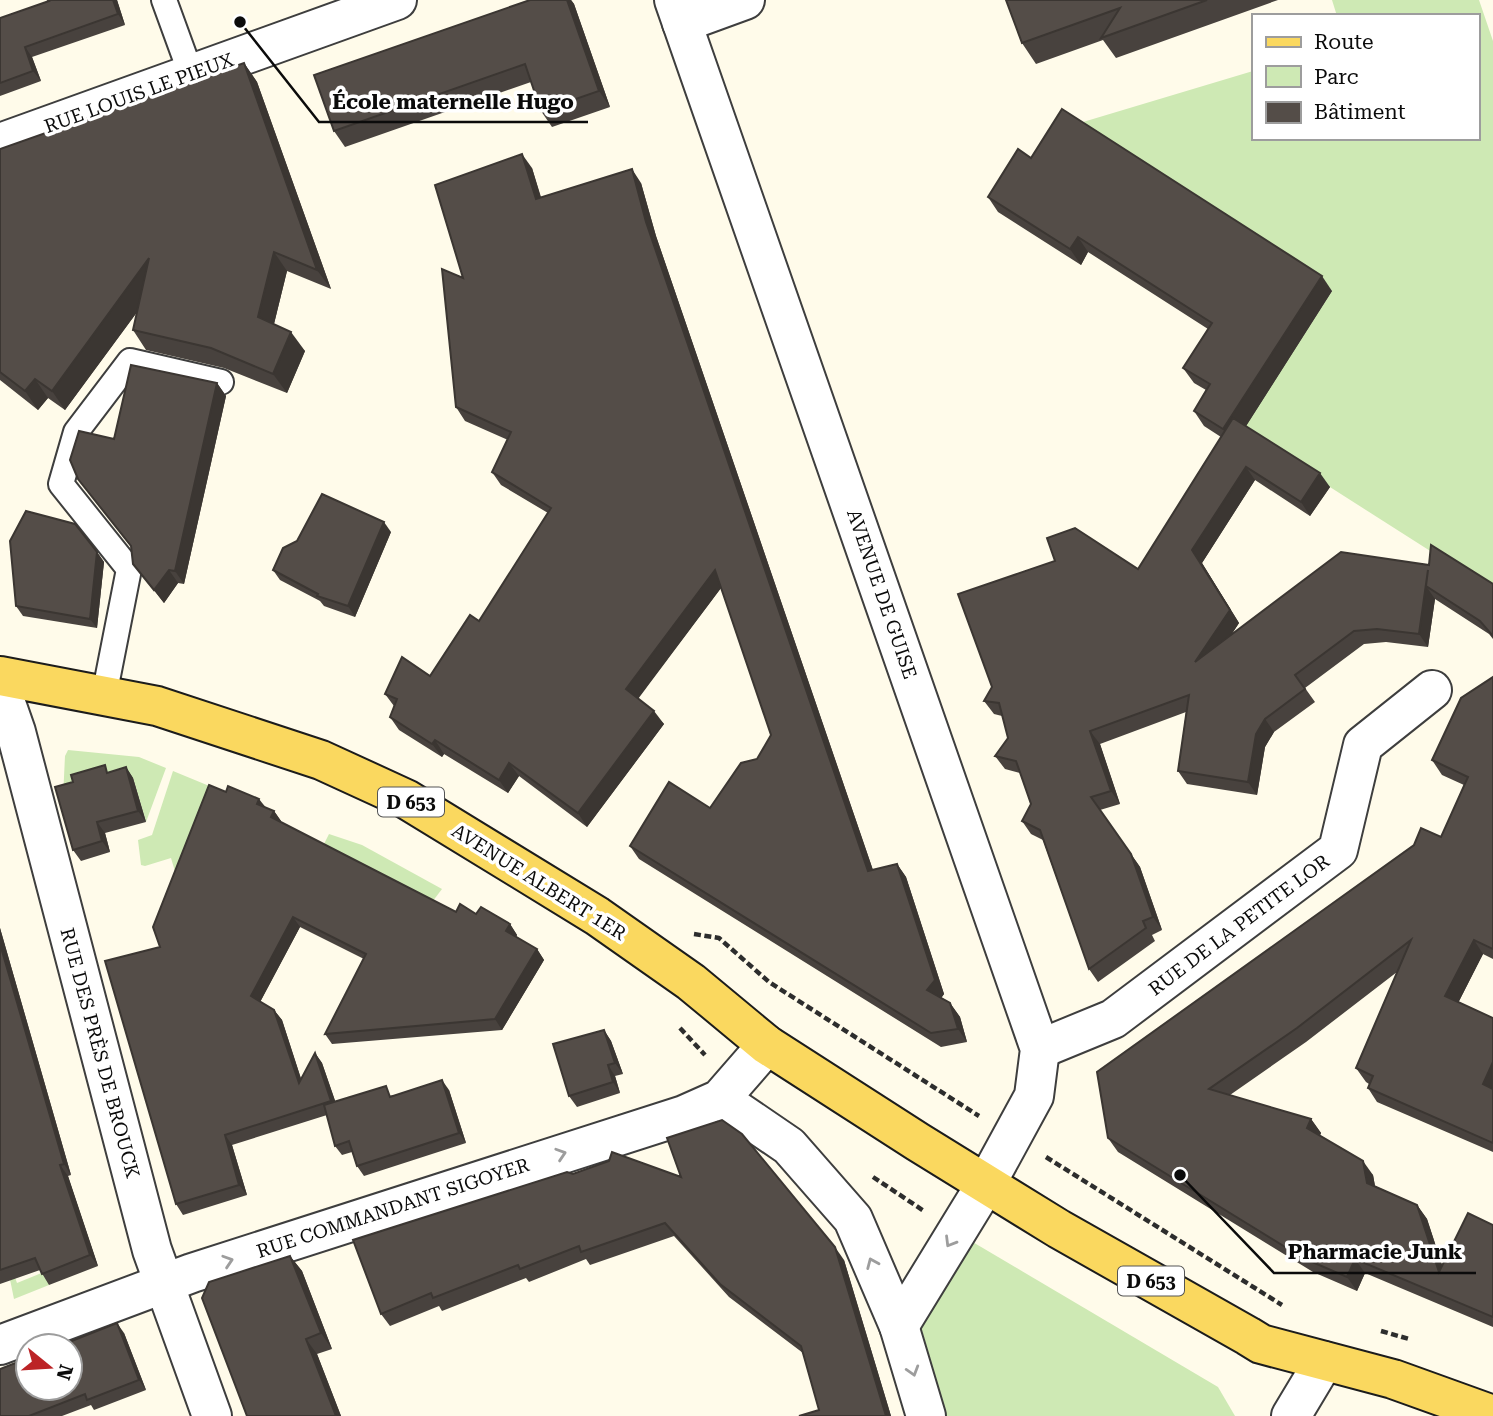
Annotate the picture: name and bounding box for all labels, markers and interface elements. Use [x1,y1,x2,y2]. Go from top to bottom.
legend [1252,14,1479,140]
text: Route [1314,30,1373,54]
street label: RUE LOUIS LE PIEUX [41,48,237,138]
text: Parc [1314,65,1359,89]
callout: École maternelle Hugo [319,80,588,122]
text: École maternelle Hugo [332,89,574,114]
text: Bâtiment [1314,100,1406,124]
street label: AVENUE DE GUISE [842,506,922,682]
road number: D 653 [378,788,444,816]
street label: AVENUE ALBERT 1ER [447,819,631,945]
street label: RUE DE LA PETITE LOR [1144,849,1334,1001]
street label: RUE DES PRÈS DE BROUCK [55,925,145,1181]
one-way arrow [555,1148,567,1163]
street label: RUE COMMANDANT SIGOYER [254,1153,532,1263]
callout: Pharmacie Junk [1274,1231,1476,1273]
one-way arrow [946,1235,959,1248]
text: Pharmacie Junk [1288,1240,1463,1264]
one-way arrow [221,1255,233,1269]
one-way arrow [866,1258,880,1270]
road number: D 653 [1118,1266,1184,1296]
north arrow [14,1332,84,1402]
text: N [51,1362,78,1383]
one-way arrow [904,1365,919,1377]

